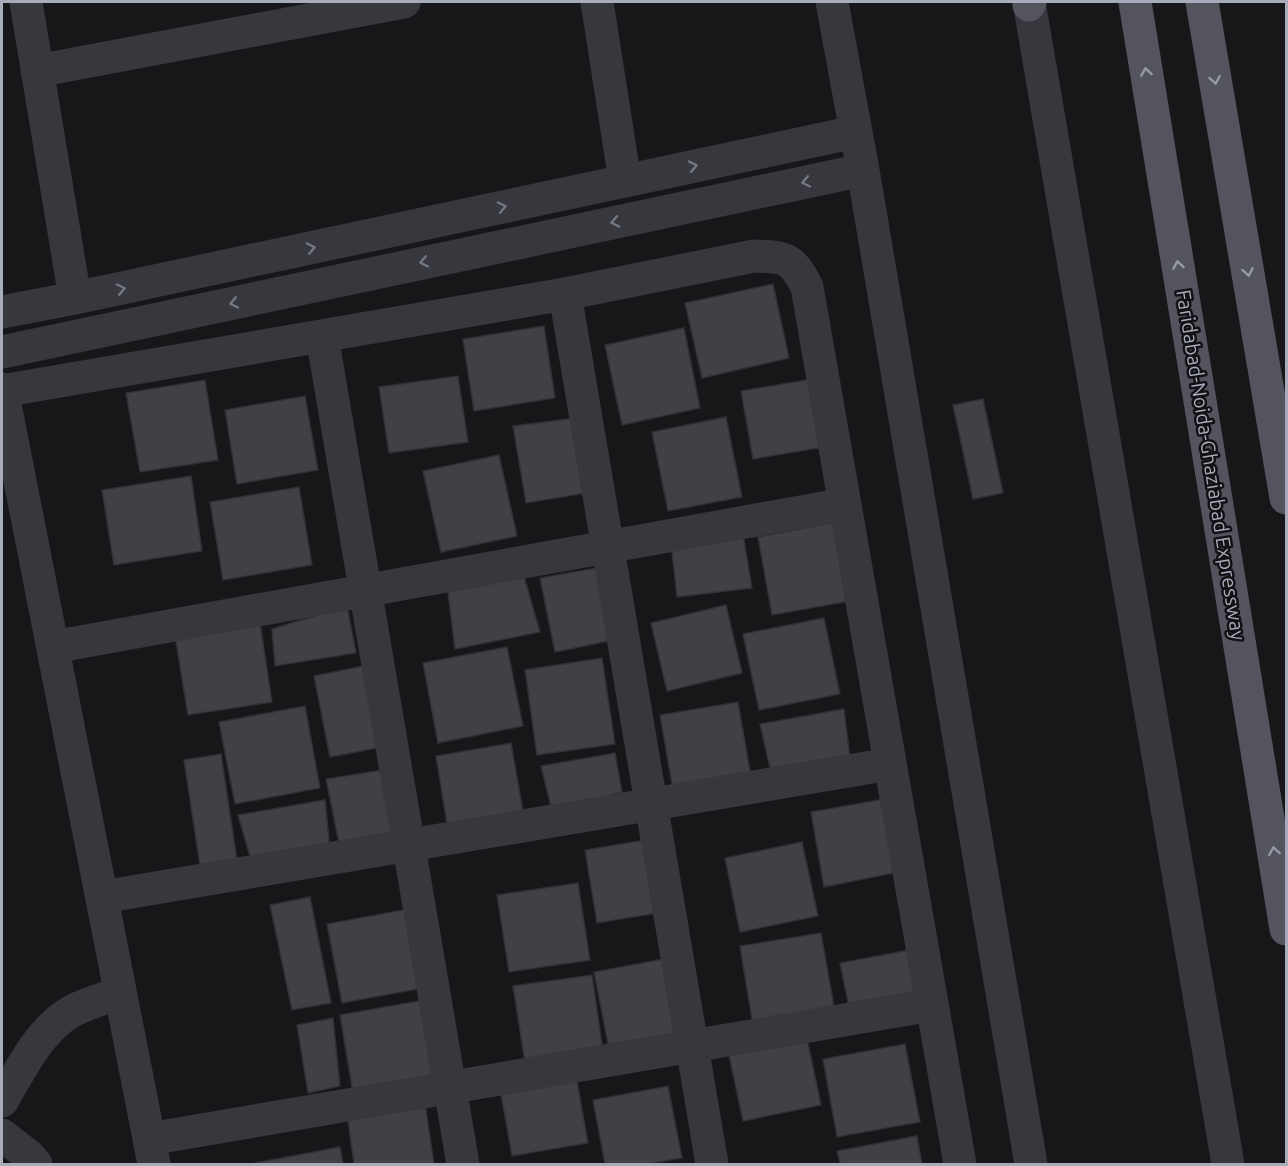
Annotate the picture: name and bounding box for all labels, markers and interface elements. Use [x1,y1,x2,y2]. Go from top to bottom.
one-way arrow [1140,67,1153,77]
one-way arrow [1209,75,1221,85]
one-way arrow [688,160,698,173]
one-way arrow [801,175,811,188]
one-way arrow [497,201,507,214]
one-way arrow [611,215,621,228]
one-way arrow [306,242,316,255]
one-way arrow [420,255,430,268]
one-way arrow [1172,260,1184,269]
one-way arrow [1241,267,1254,277]
one-way arrow [115,283,125,296]
street label: Faridabad-Noida-Ghaziabad Expressway [1172,288,1251,642]
one-way arrow [229,295,239,308]
one-way arrow [1268,846,1280,855]

